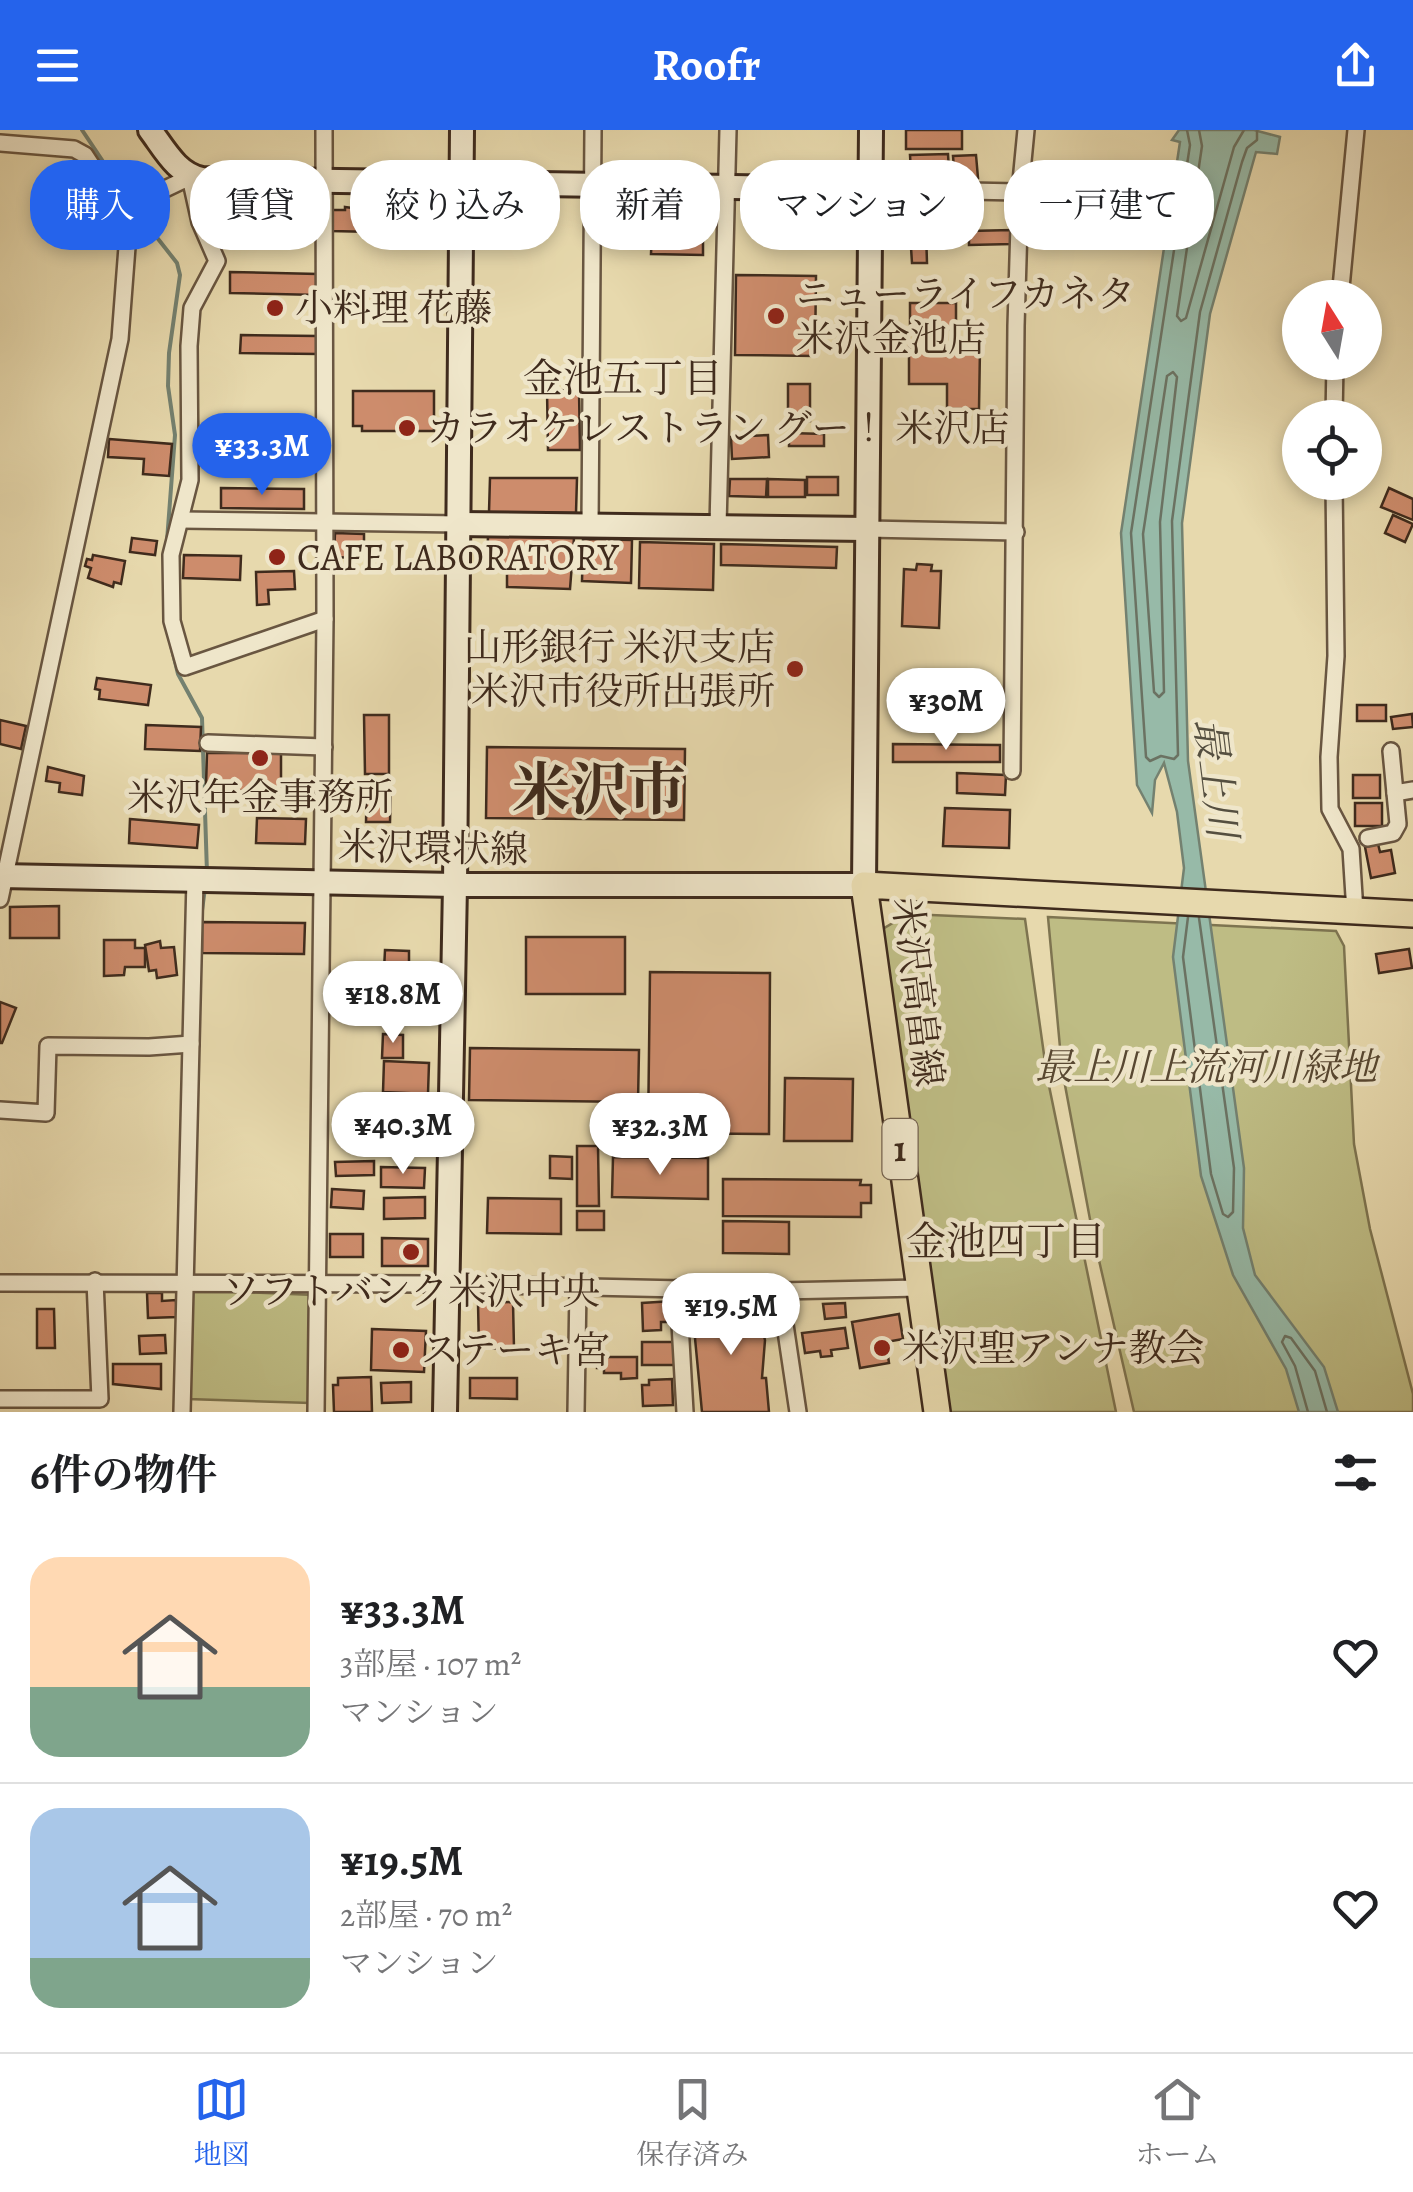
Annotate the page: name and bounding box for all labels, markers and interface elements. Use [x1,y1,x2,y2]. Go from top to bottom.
text: Roofr [653,34,760,96]
icon: menu [30,38,85,93]
icon: share [1328,38,1383,93]
chip: 購入 [30,160,170,250]
chip: 賃貸 [190,160,330,250]
chip: 絞り込み [350,160,560,250]
chip: 新着 [580,160,720,250]
chip: マンション [740,160,984,250]
chip: 一戸建て [1004,160,1214,250]
place label: ニューライフカネタ 米沢金池店 [796,268,1135,364]
north arrow [1282,280,1382,380]
map controls [1282,280,1382,500]
place label: 小料理 花藤 [295,282,493,334]
marker: 小料理 花藤 [264,297,286,319]
marker: ニューライフカネタ 米沢金池店 [765,305,787,327]
district label: 金池五丁目 [523,351,723,406]
button: locate [1282,400,1382,500]
place label: カラオケレストラン グー！ 米沢店 [427,402,1009,454]
pin: ¥33.3M [181,413,343,498]
marker: カラオケレストラン グー！ 米沢店 [396,417,418,439]
text: ¥33.3M [214,423,310,467]
place label: CAFE LABORATORY [297,531,620,583]
marker: CAFE LABORATORY [266,546,288,568]
place label: 山形銀行 米沢支店 米沢市役所出張所 [463,621,775,717]
marker: 山形銀行 米沢支店 米沢市役所出張所 [784,658,806,680]
pin: ¥30M [887,668,1005,753]
text: ¥30M [908,678,984,722]
water label: 最上川 [1181,715,1251,845]
marker: 米沢年金事務所 [249,747,271,769]
district label: 米沢市 [512,751,686,830]
place label: 米沢年金事務所 [127,771,393,823]
street label: 米沢環状線 [338,820,528,876]
street label: 米沢高畠線 [881,895,955,1089]
pin: ¥18.8M [312,961,474,1046]
text: ¥18.8M [345,971,441,1015]
park label: 最上川上流河川緑地 [1035,1041,1381,1093]
pin: ¥40.3M [322,1092,484,1177]
pin: ¥32.3M [579,1093,741,1178]
text: ¥40.3M [354,1102,452,1146]
text: ¥32.3M [611,1103,709,1147]
road number: 1 [882,1119,918,1179]
district label: 金池四丁目 [906,1214,1106,1269]
marker: ソフトバンク米沢中央 [400,1241,422,1263]
place label: ソフトバンク米沢中央 [222,1265,600,1317]
pin: ¥19.5M [650,1273,812,1358]
text: ¥19.5M [684,1283,778,1327]
place label: 米沢聖アンナ教会 [902,1322,1204,1374]
place label: ステーキ宮 [421,1324,610,1376]
marker: 米沢聖アンナ教会 [871,1337,893,1359]
marker: ステーキ宮 [390,1339,412,1361]
icon: filters [1328,1445,1383,1500]
text: 6件の物件 [30,1446,218,1503]
text: ¥33.3M [340,1581,465,1638]
icon: home [110,1597,230,1717]
icon: heart [1328,1630,1383,1685]
text: 3部屋 · 107 m² [340,1642,521,1686]
text: マンション [340,1690,499,1734]
text: ¥19.5M [340,1832,463,1889]
icon: home [110,1848,230,1968]
icon: heart [1328,1881,1383,1936]
text: 2部屋 · 70 m² [340,1893,512,1937]
text: マンション [340,1941,499,1985]
tab: 地図 [193,2072,250,2174]
tab: 保存済み [636,2072,749,2174]
tab: ホーム [1135,2072,1220,2174]

